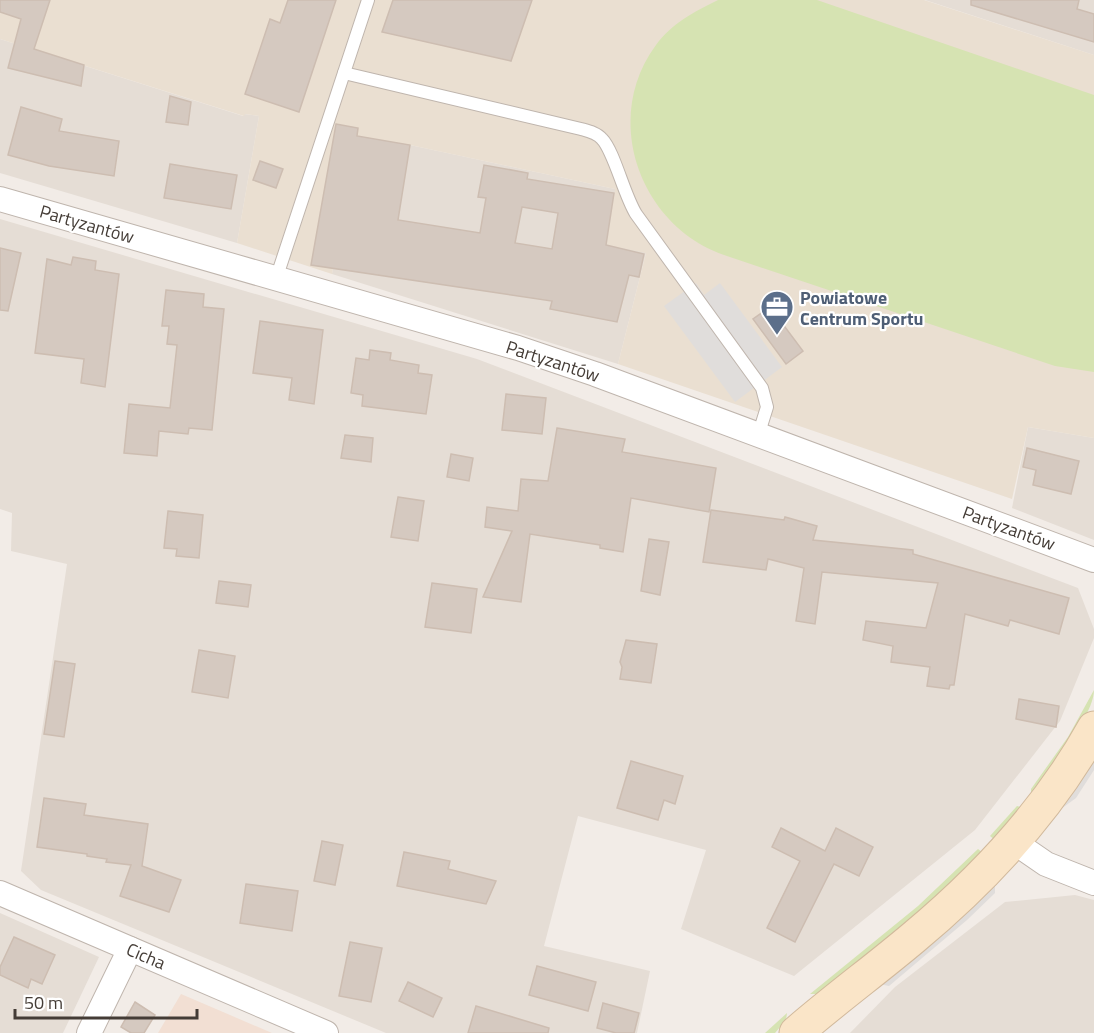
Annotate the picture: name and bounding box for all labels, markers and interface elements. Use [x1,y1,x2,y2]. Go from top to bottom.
street label: Partyzantów [37,198,138,250]
place label: Powiatowe Centrum Sportu [800,284,923,332]
office icon: Powiatowe Centrum Sportu [759,289,795,336]
street label: Partyzantów [503,333,604,389]
street label: Partyzantów [959,499,1060,557]
street label: Cicha [122,936,170,976]
scale bar [15,982,196,1020]
text: 50 m [24,989,63,1016]

